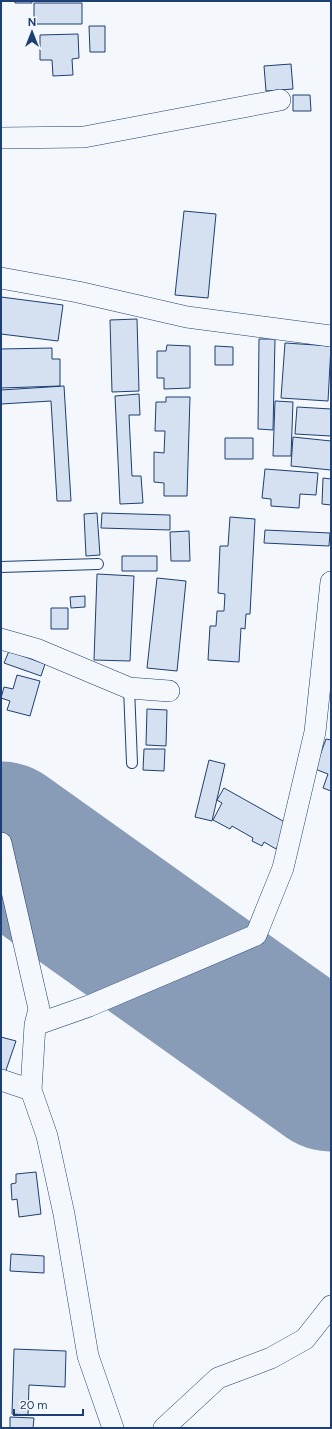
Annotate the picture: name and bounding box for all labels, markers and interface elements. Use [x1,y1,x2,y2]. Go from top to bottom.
north arrow [12,12,52,52]
text: N [28,16,36,29]
scale bar [14,1391,83,1417]
text: 20 m [20,1398,48,1412]

